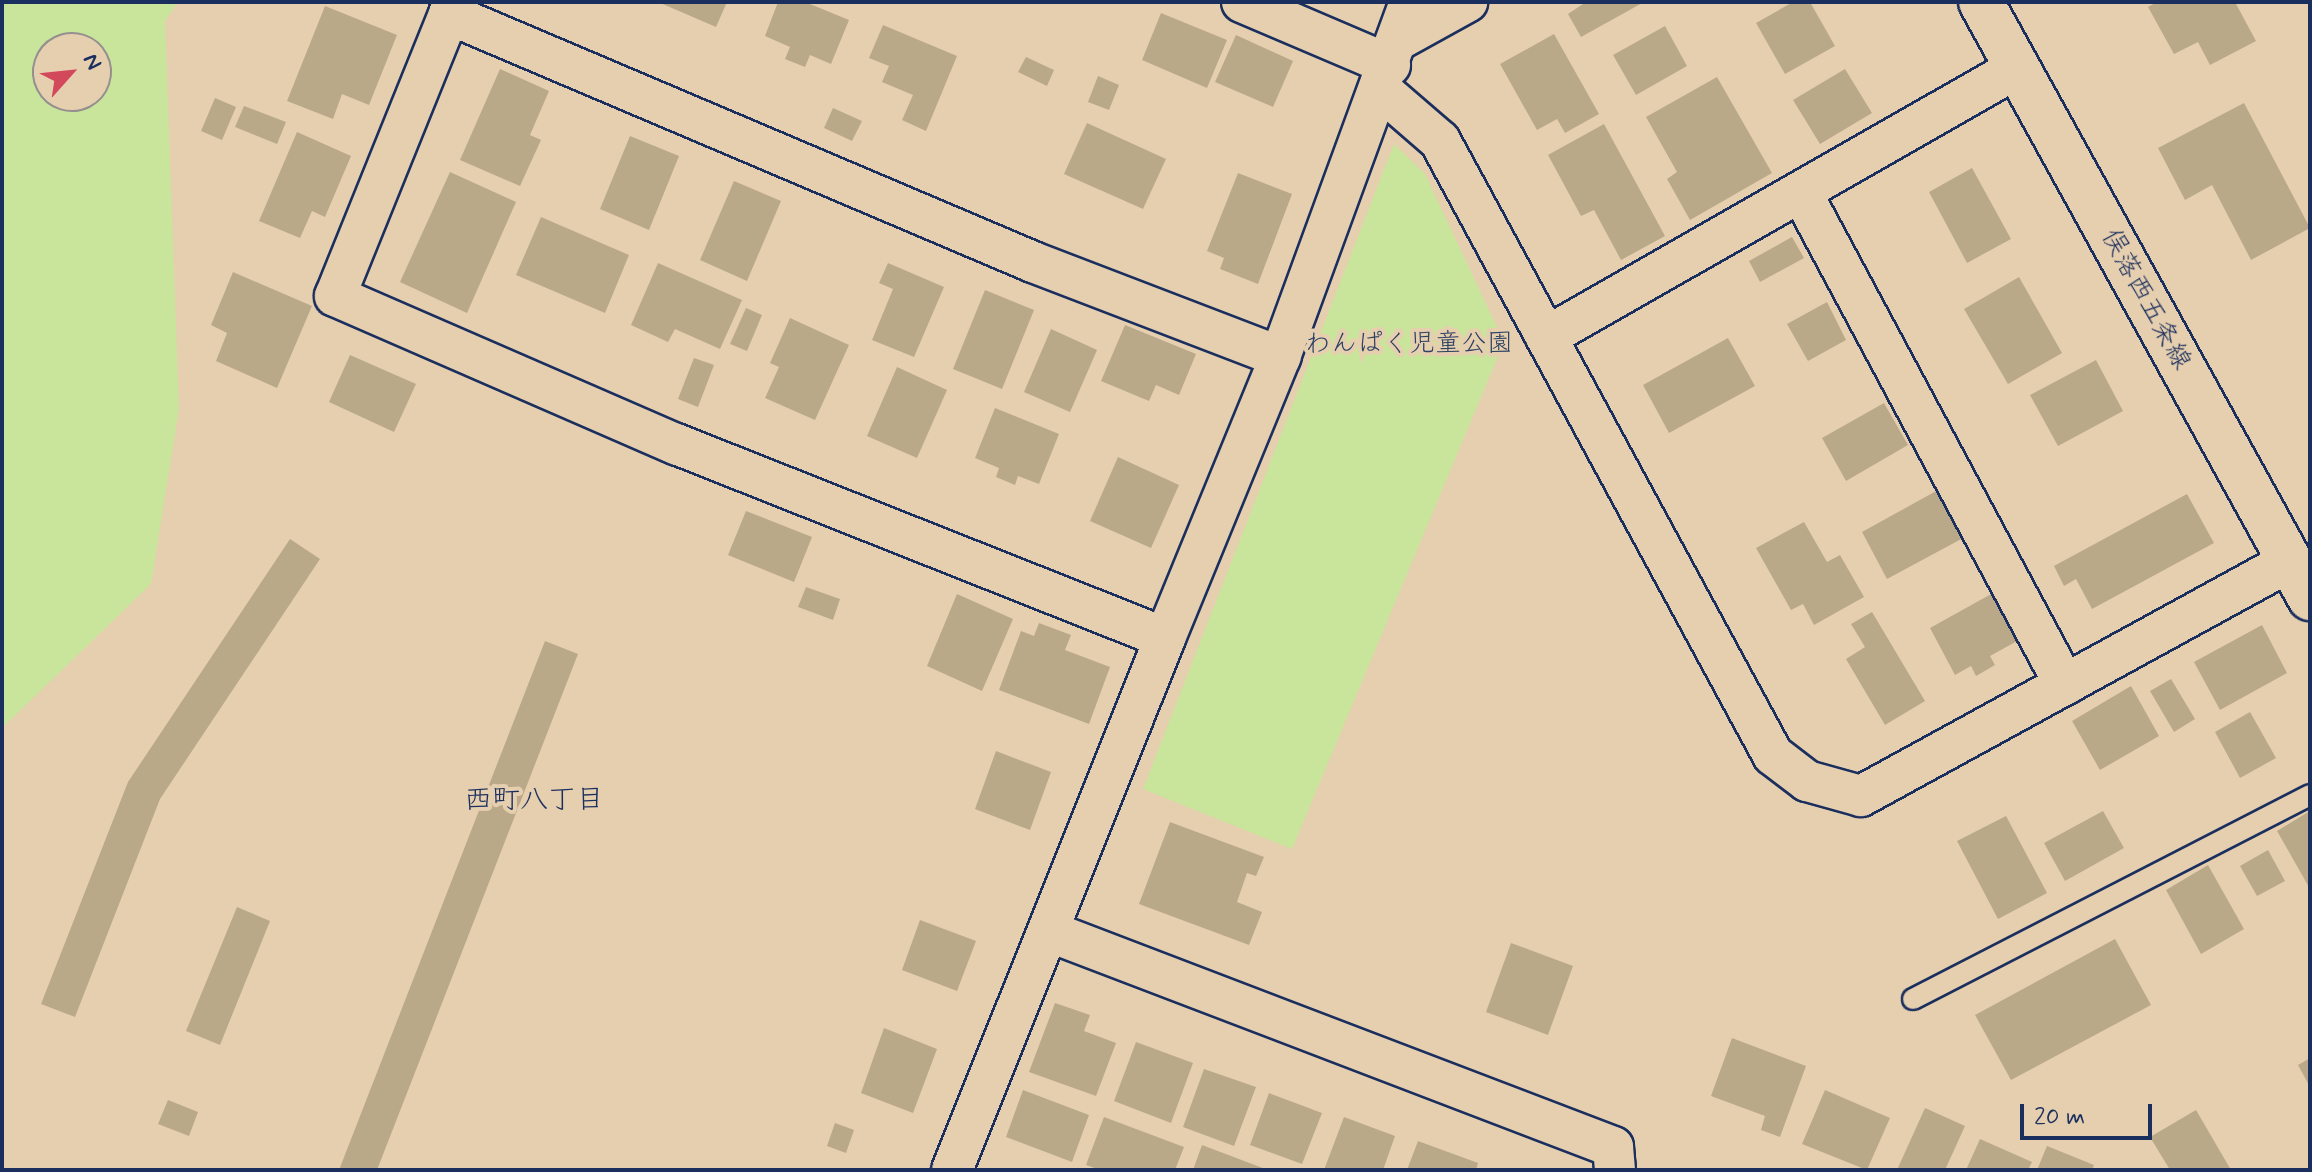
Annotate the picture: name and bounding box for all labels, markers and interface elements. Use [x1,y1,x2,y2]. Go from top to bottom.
north arrow [32,32,112,112]
text: N [76,49,107,75]
street label: 俣落西五条線 [2094,224,2196,376]
park label: わんぱく児童公園 [1305,329,1513,361]
district label: 西町八丁目 [464,784,604,818]
scale bar [2024,1088,2156,1138]
text: 20 m [2034,1102,2085,1133]

